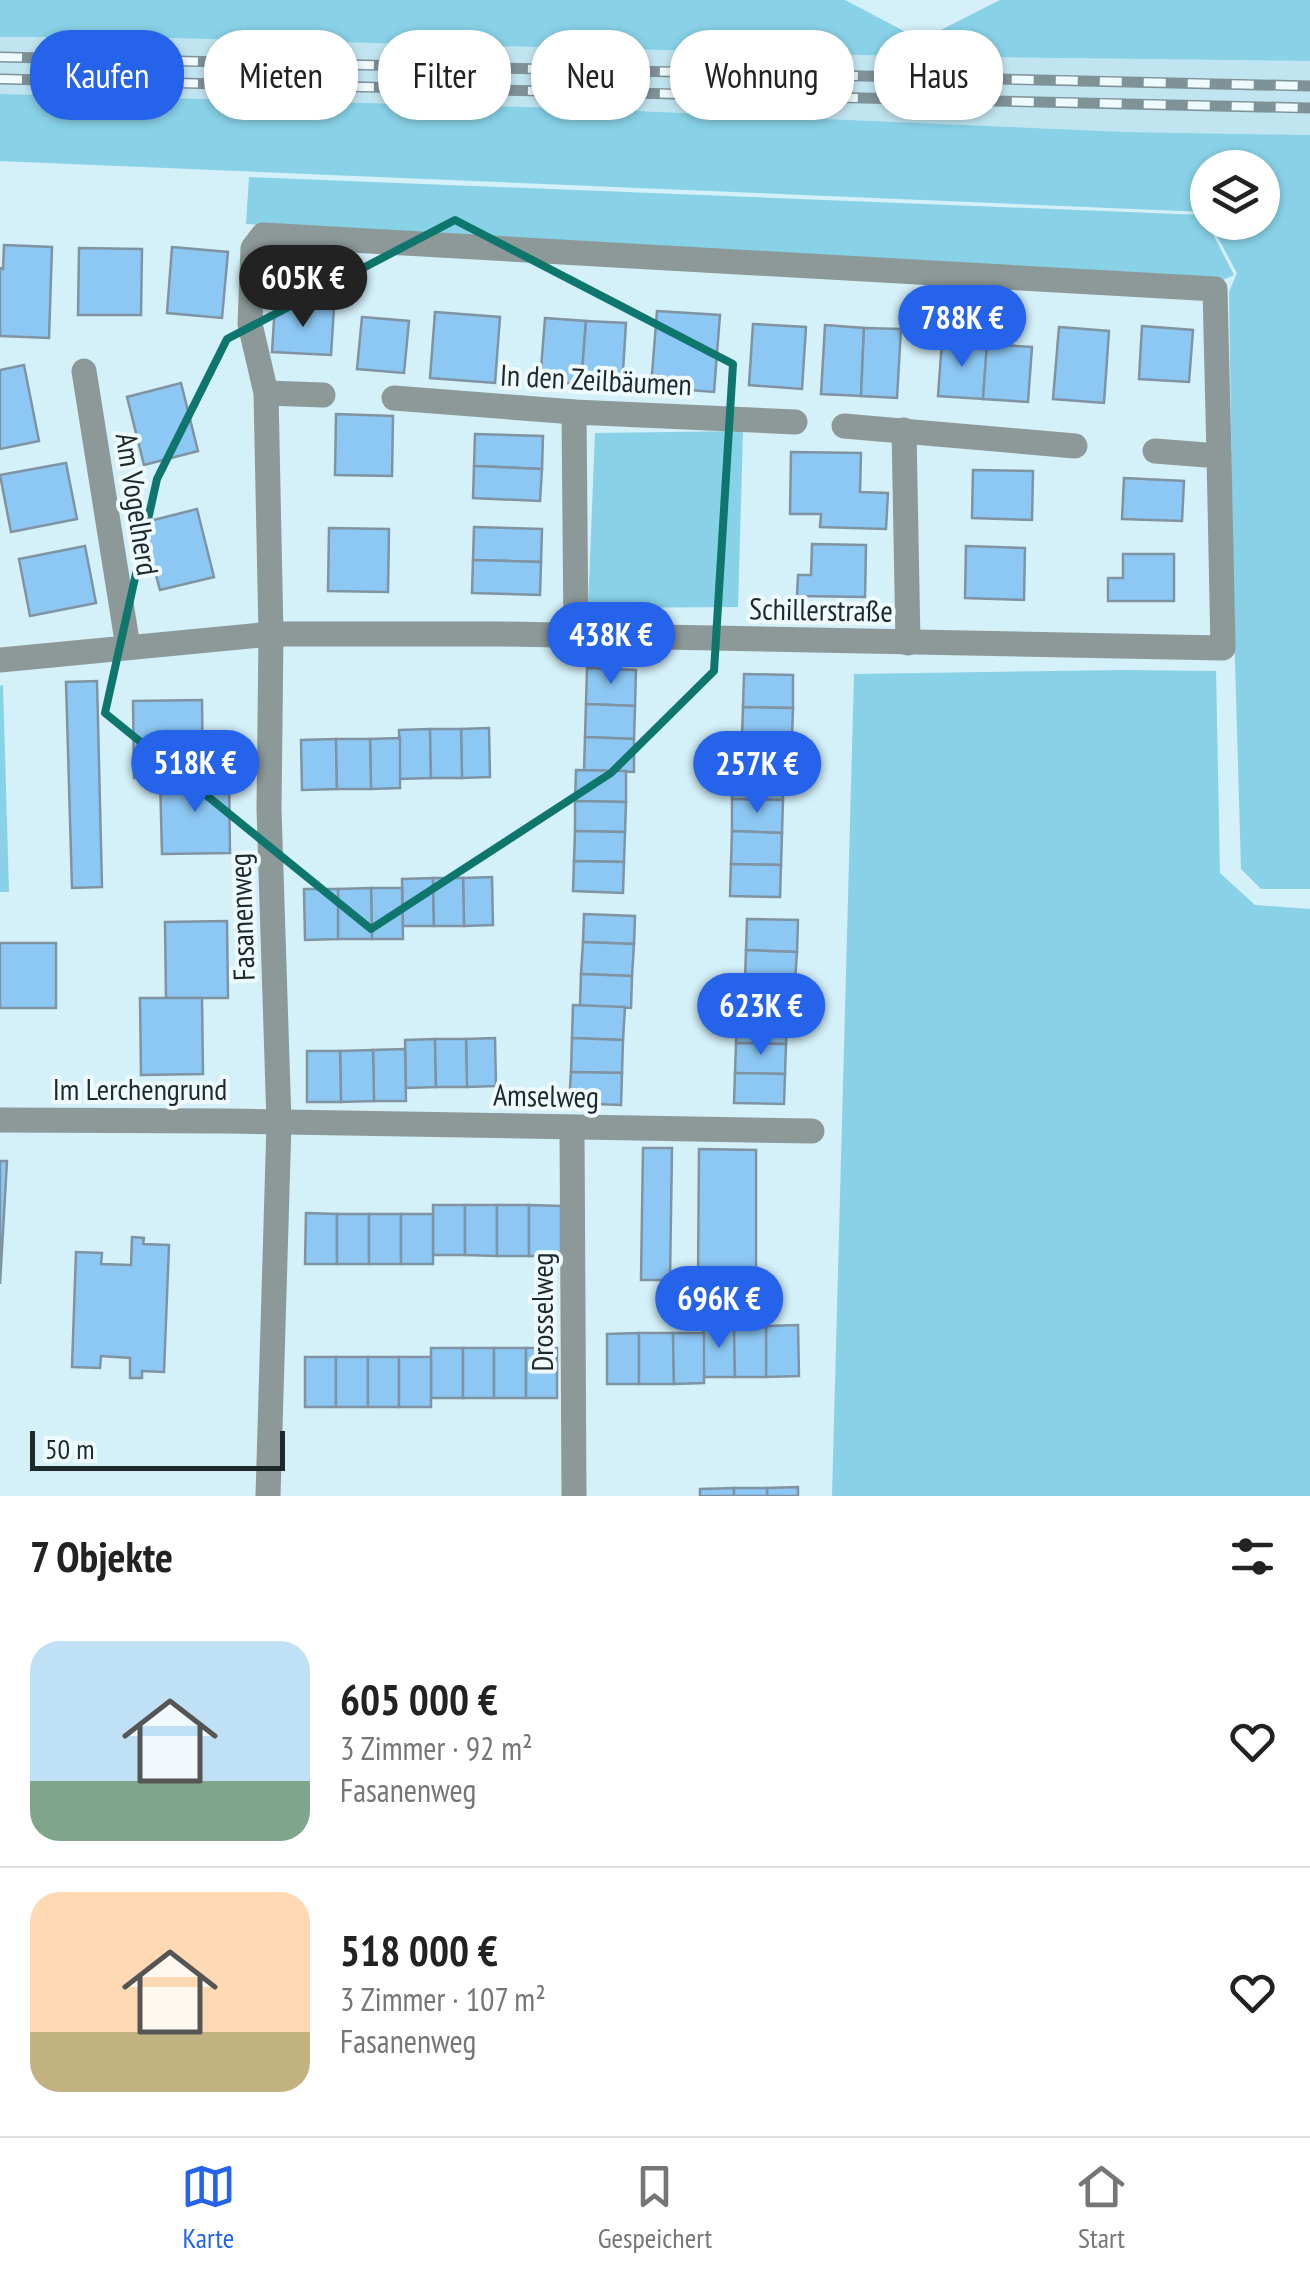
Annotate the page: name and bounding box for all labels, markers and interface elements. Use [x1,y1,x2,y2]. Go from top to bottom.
chip: Kaufen [30,30,184,120]
chip: Mieten [204,30,358,120]
chip: Filter [378,30,511,120]
chip: Neu [531,30,650,120]
chip: Wohnung [670,30,854,120]
chip: Haus [874,30,1003,120]
map controls [1190,150,1280,240]
button: layers [1190,150,1280,240]
pin: 605K € [222,245,384,330]
text: 605K € [261,256,345,298]
pin: 788K € [881,285,1043,370]
text: 788K € [920,296,1004,338]
street label: In den Zeilbäumen [499,355,693,403]
street label: Am Vogelherd [107,430,169,578]
street label: Schillerstraße [749,588,893,630]
pin: 438K € [530,602,692,687]
text: 438K € [569,613,653,655]
pin: 518K € [114,730,276,815]
pin: 257K € [676,731,838,816]
text: 518K € [153,741,237,783]
text: 257K € [715,742,799,784]
street label: Fasanenweg [219,852,263,982]
pin: 623K € [680,973,842,1058]
text: 623K € [719,984,803,1026]
street label: Im Lerchengrund [53,1069,227,1108]
street label: Amselweg [493,1075,599,1115]
street label: Drosselweg [522,1252,561,1372]
pin: 696K € [638,1266,800,1351]
text: 696K € [677,1277,761,1319]
scale bar [30,1426,285,1470]
text: 50 m [45,1430,94,1467]
text: 7 Objekte [30,1529,173,1584]
icon: filters [1225,1529,1280,1584]
text: 605 000 € [340,1672,498,1727]
icon: home [110,1681,230,1801]
icon: heart [1225,1714,1280,1769]
text: 3 Zimmer · 92 m² [340,1727,533,1769]
text: Fasanenweg [340,1769,476,1811]
text: 518 000 € [340,1923,498,1978]
icon: home [110,1932,230,2052]
icon: heart [1225,1965,1280,2020]
text: 3 Zimmer · 107 m² [340,1978,546,2020]
text: Fasanenweg [340,2020,476,2062]
tab: Karte [181,2159,236,2256]
tab: Gespeichert [598,2159,712,2256]
tab: Start [1074,2159,1129,2256]

